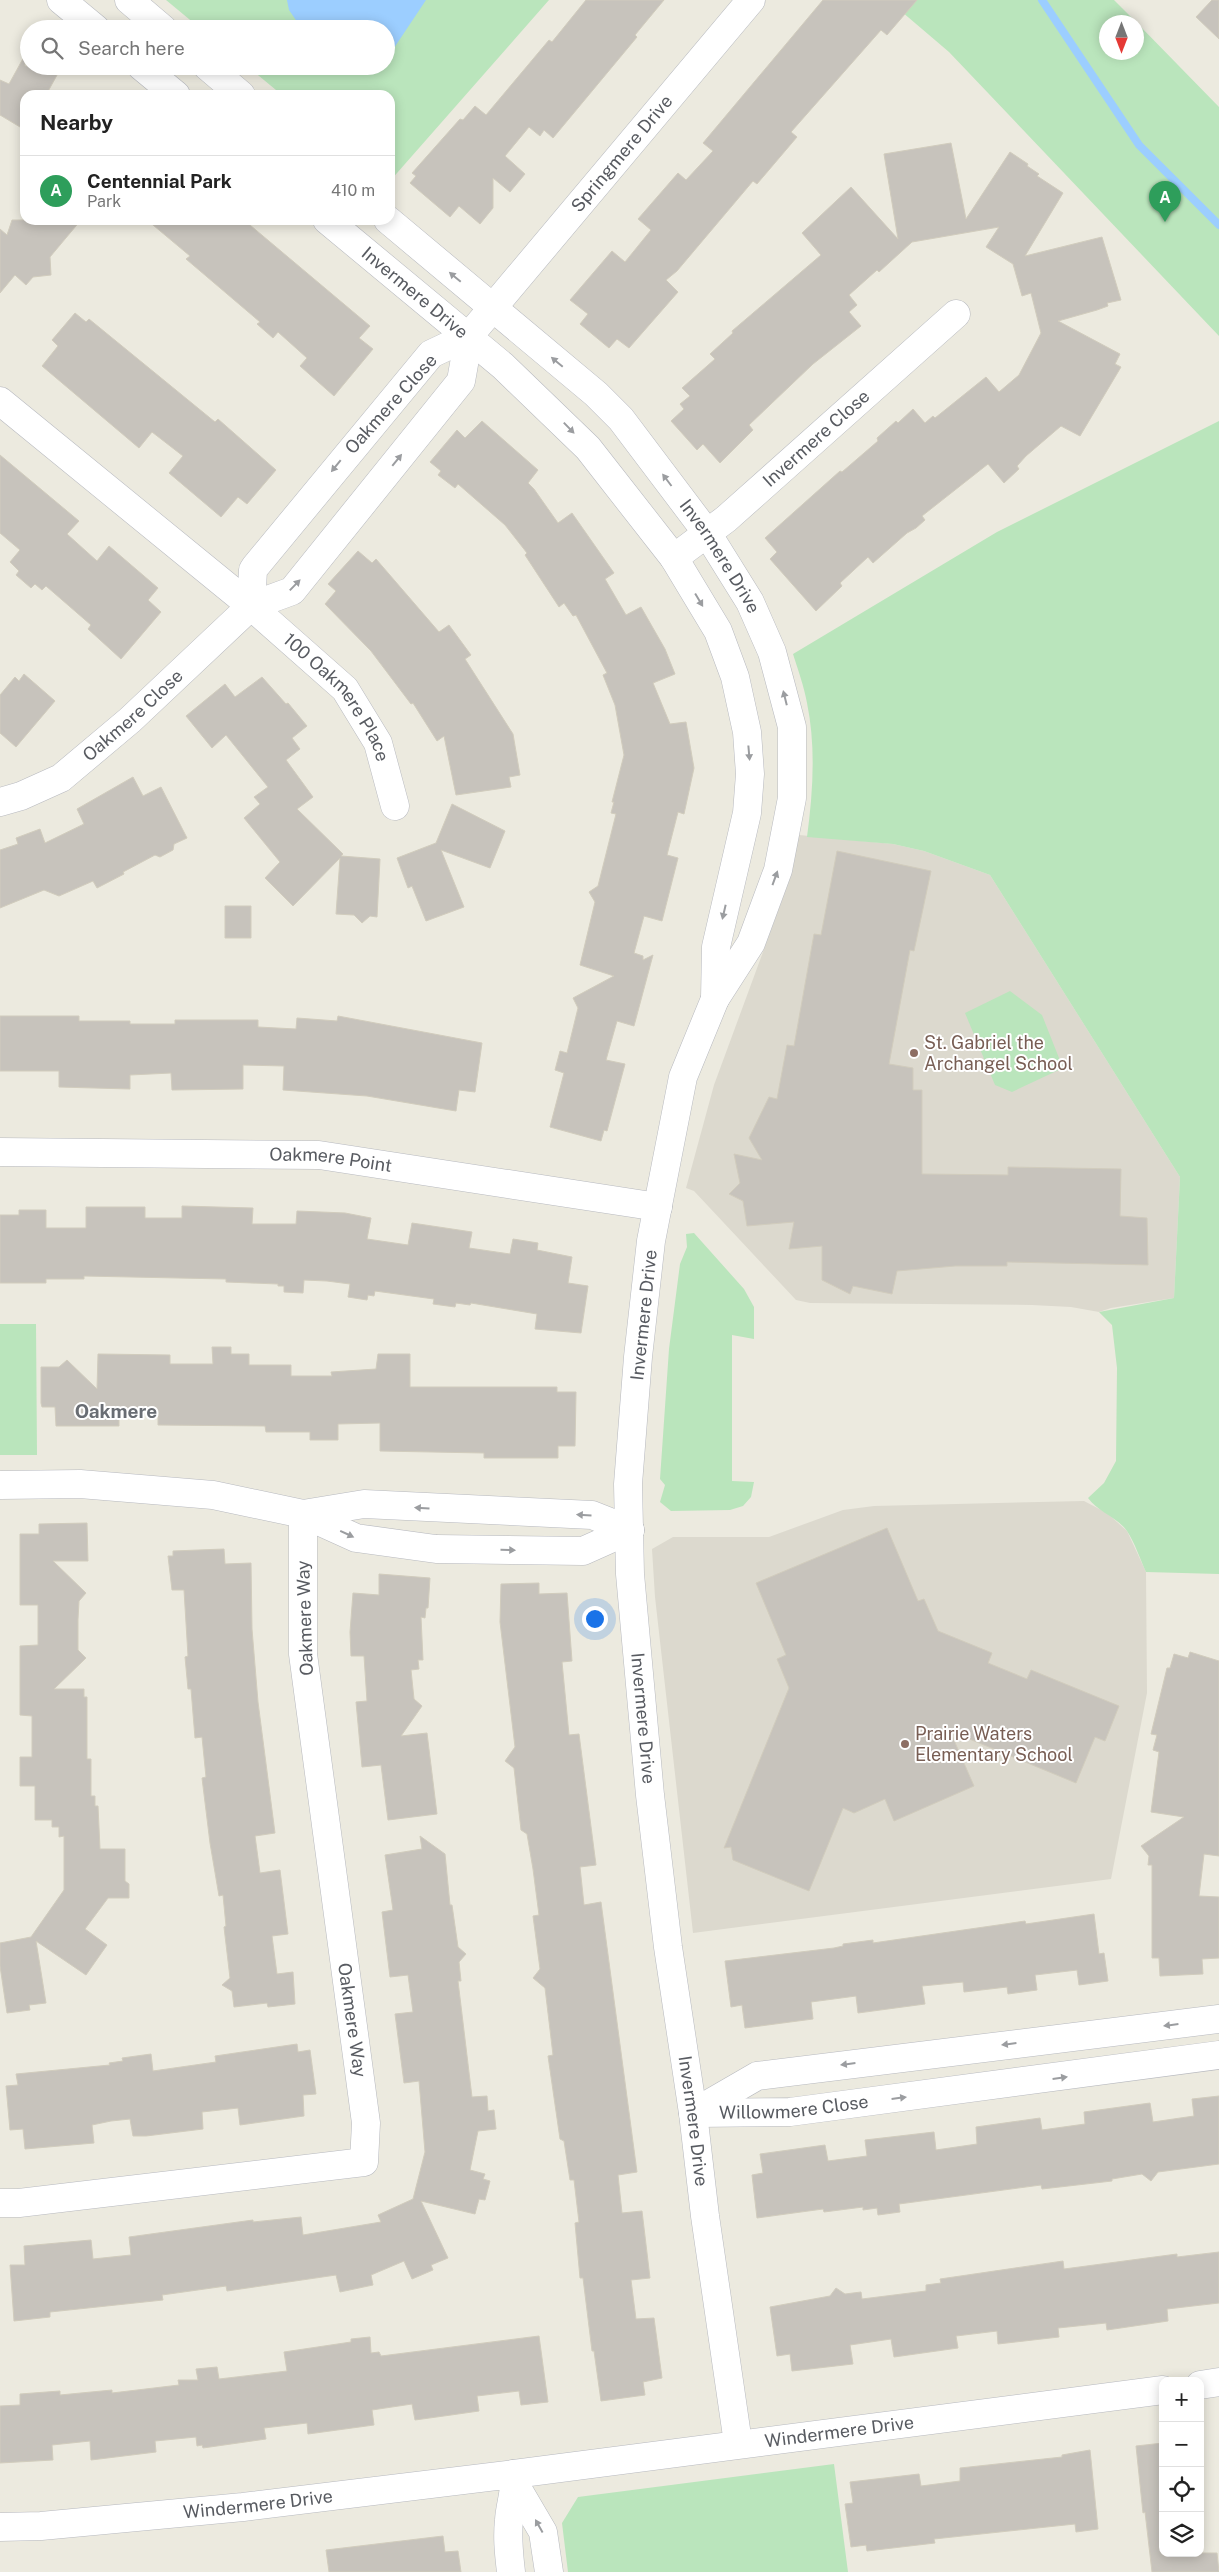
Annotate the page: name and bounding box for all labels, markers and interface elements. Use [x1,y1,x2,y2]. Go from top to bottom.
north arrow [1099,15,1144,60]
search box [20,20,395,75]
icon: search [38,34,66,62]
text: Search here [78,37,185,59]
street label: Springmere Drive [567,91,677,216]
text: Nearby [40,110,113,135]
text: Centennial Park [87,170,232,192]
text: A [50,181,62,200]
text: 410 m [331,181,375,200]
pin: A [1149,181,1181,222]
text: Park [87,192,121,211]
street label: Invermere Drive [358,242,472,343]
one-way arrow [450,271,462,283]
street label: Oakmere Close [340,349,441,458]
one-way arrow [551,356,564,367]
street label: Invermere Close [758,385,874,491]
one-way arrow [563,422,575,434]
one-way arrow [392,454,403,467]
one-way arrow [331,460,342,473]
one-way arrow [662,473,672,487]
street label: Invermere Drive [675,495,765,616]
one-way arrow [289,580,301,592]
one-way arrow [694,594,703,607]
street label: 100 Oakmere Place [279,629,393,764]
street label: Oakmere Close [78,665,187,765]
one-way arrow [781,690,789,705]
one-way arrow [745,745,753,761]
one-way arrow [772,870,779,885]
one-way arrow [720,905,728,920]
place label: St. Gabriel the Archangel School [924,1032,1073,1074]
marker: St. Gabriel the Archangel School [908,1047,920,1059]
street label: Oakmere Point [269,1144,393,1176]
street label: Invermere Drive [626,1248,661,1381]
district label: Oakmere [75,1400,157,1422]
one-way arrow [413,1503,429,1511]
one-way arrow [575,1511,591,1519]
one-way arrow [340,1531,354,1539]
one-way arrow [501,1546,517,1554]
street label: Oakmere Way [292,1560,317,1676]
your location [582,1606,608,1632]
street label: Invermere Drive [627,1652,660,1785]
place label: Prairie Waters Elementary School [915,1723,1073,1765]
marker: Prairie Waters Elementary School [899,1738,911,1750]
street label: Oakmere Way [334,1961,371,2079]
one-way arrow [1162,2021,1178,2029]
one-way arrow [1001,2040,1017,2048]
street label: Invermere Drive [674,2054,712,2187]
one-way arrow [840,2060,856,2068]
one-way arrow [1052,2073,1068,2081]
street label: Willowmere Close [719,2091,870,2123]
one-way arrow [891,2094,907,2102]
map controls [1159,2377,1204,2557]
button: + [1159,2377,1204,2422]
street label: Windermere Drive [763,2411,915,2451]
button: − [1159,2422,1204,2467]
button: locate [1159,2467,1204,2512]
street label: Windermere Drive [182,2485,334,2523]
button: layers [1159,2512,1204,2557]
one-way arrow [535,2520,544,2533]

